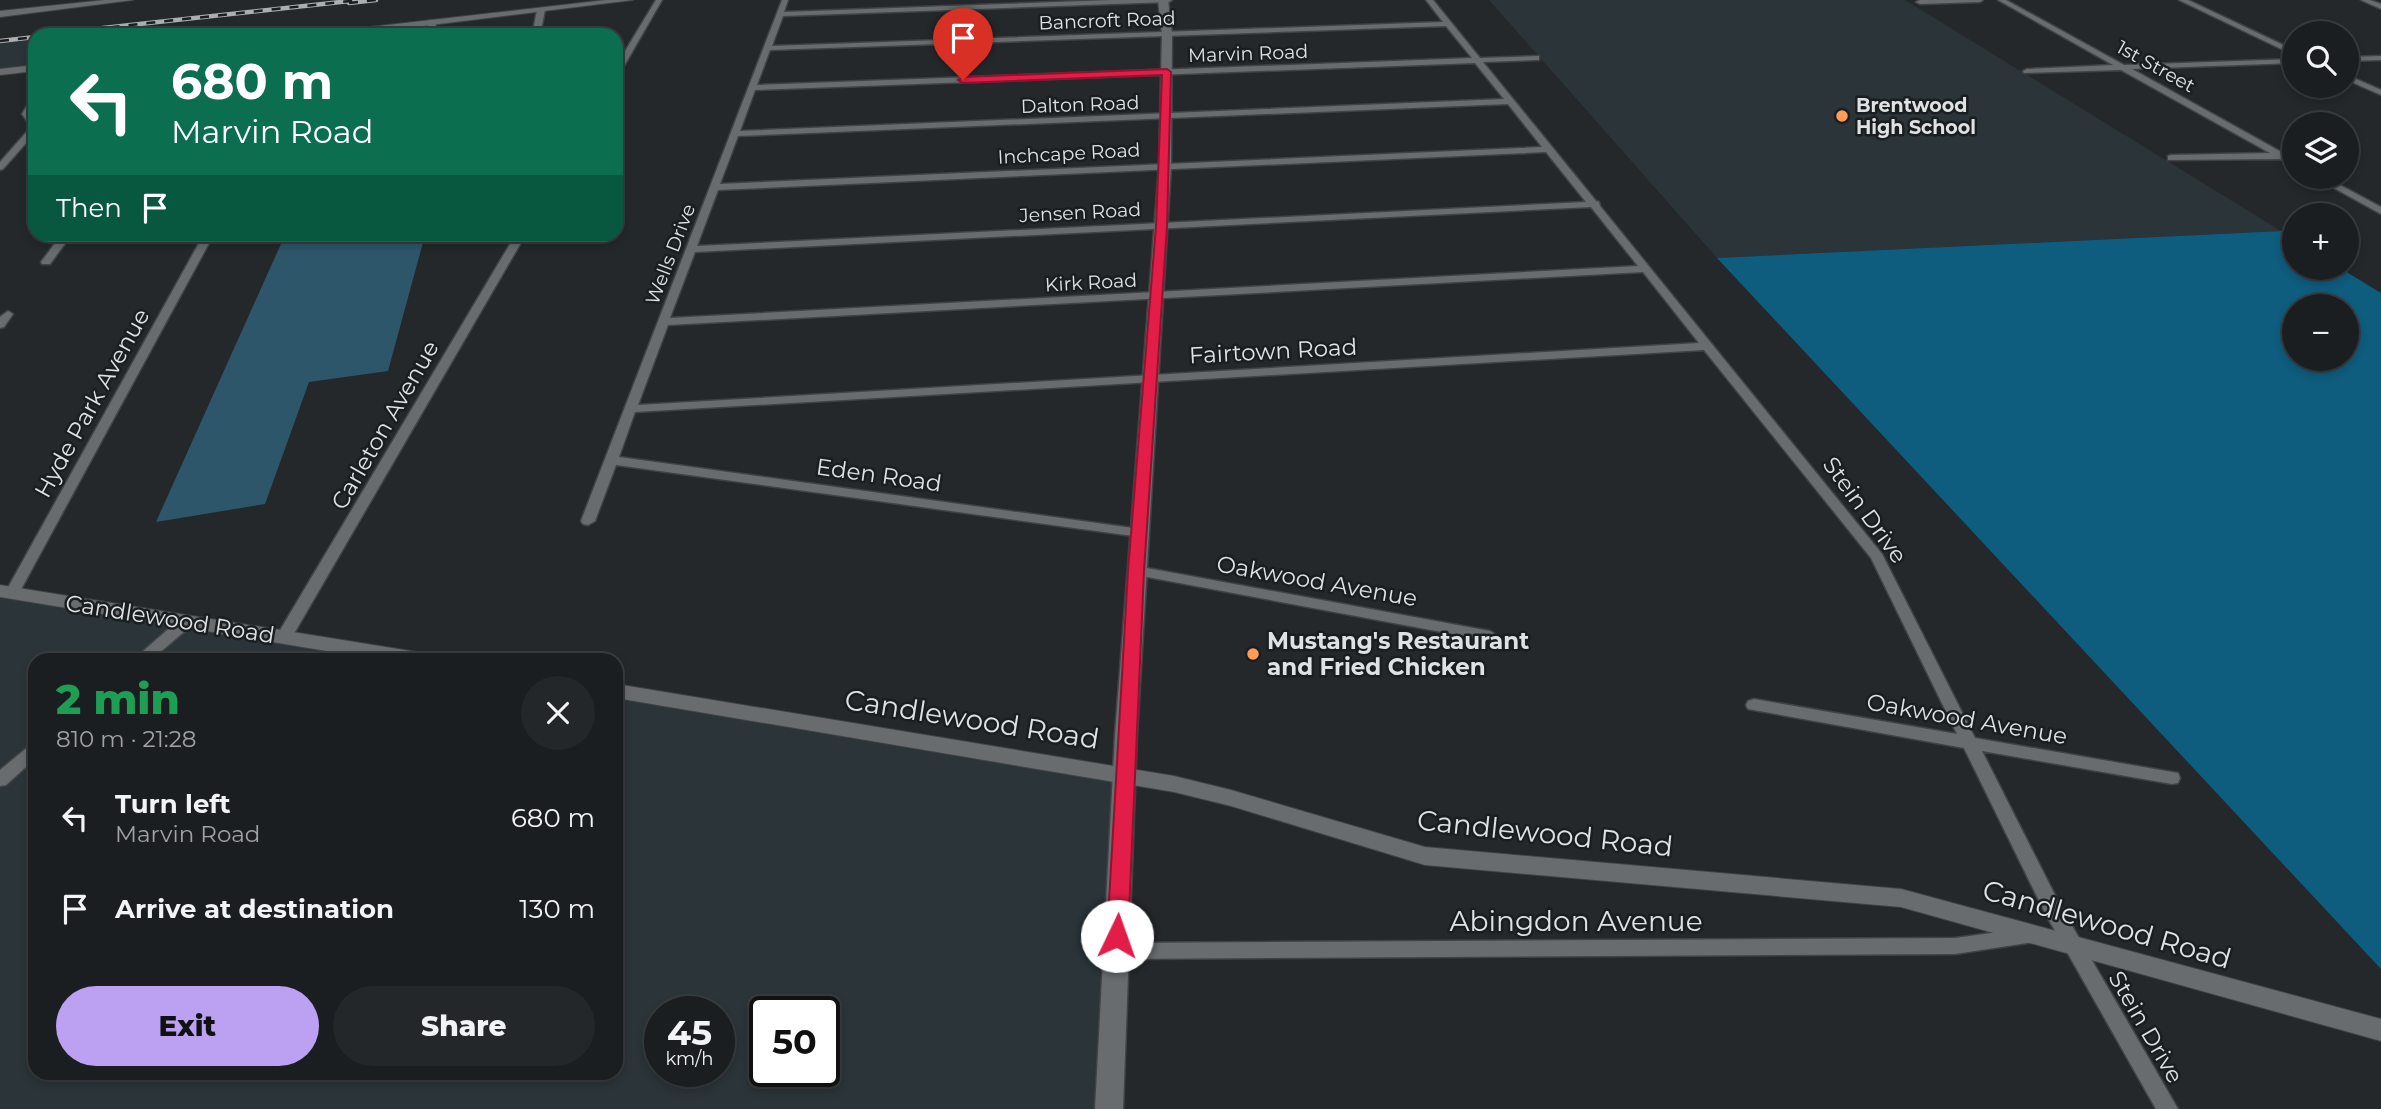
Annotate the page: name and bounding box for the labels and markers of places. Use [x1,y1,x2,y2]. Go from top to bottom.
pin [933,8,993,80]
place label: Brentwood High School [1856,94,1976,139]
marker: Brentwood High School [1834,108,1850,124]
place label: Mustang's Restaurant and Fried Chicken [1267,627,1529,681]
marker: Mustang's Restaurant and Fried Chicken [1245,646,1261,662]

